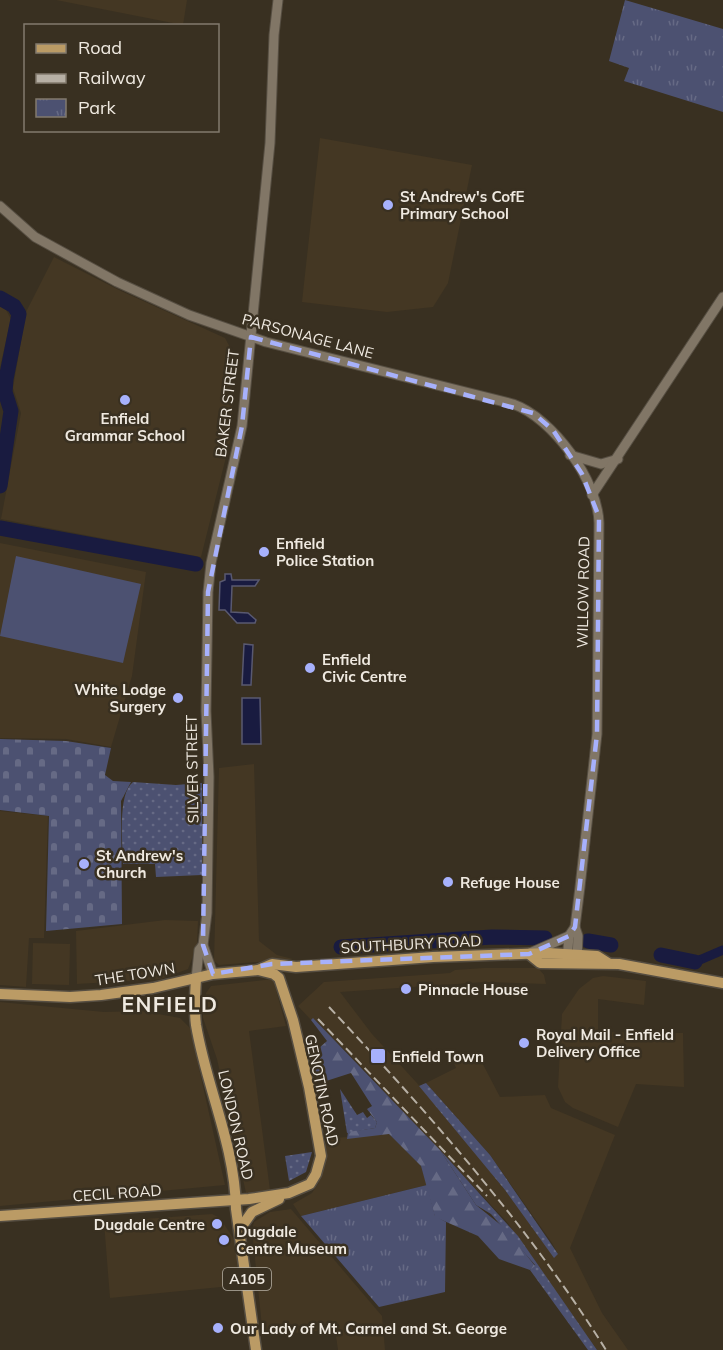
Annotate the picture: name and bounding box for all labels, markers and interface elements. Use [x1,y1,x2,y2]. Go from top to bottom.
legend [24,24,219,132]
text: Road [78,36,122,59]
text: Railway [78,66,146,89]
text: Park [78,96,117,119]
place label: St Andrew's CofE Primary School [400,187,524,223]
marker: St Andrew's CofE Primary School [381,198,395,212]
street label: PARSONAGE LANE [240,309,376,363]
street label: BAKER STREET [211,348,243,458]
marker: Enfield Grammar School [118,393,132,407]
place label: Enfield Grammar School [65,409,185,445]
place label: Enfield Police Station [276,534,374,570]
street label: WILLOW ROAD [573,536,593,648]
marker: Enfield Police Station [257,545,271,559]
place label: Enfield Civic Centre [322,650,407,686]
marker: Enfield Civic Centre [303,661,317,675]
place label: White Lodge Surgery [74,680,167,716]
marker: White Lodge Surgery [171,691,185,705]
street label: SILVER STREET [182,715,202,823]
place label: St Andrew's Church [96,846,183,882]
marker: St Andrew's Church [77,857,91,871]
place label: Refuge House [460,873,560,892]
marker: Refuge House [441,875,455,889]
street label: SOUTHBURY ROAD [340,931,482,957]
street label: THE TOWN [94,958,176,990]
place label: Pinnacle House [418,980,528,999]
marker: Pinnacle House [399,982,413,996]
district label: ENFIELD [121,991,219,1017]
place label: Royal Mail - Enfield Delivery Office [536,1025,674,1061]
street label: GENOTIN ROAD [301,1032,343,1148]
marker: Royal Mail - Enfield Delivery Office [517,1036,531,1050]
marker: Enfield Town [369,1047,387,1065]
place label: Enfield Town [392,1047,484,1066]
street label: LONDON ROAD [214,1068,258,1182]
street label: CECIL ROAD [72,1180,162,1206]
place label: Dugdale Centre [94,1215,205,1234]
marker: Dugdale Centre [210,1217,224,1231]
place label: Dugdale Centre Museum [236,1222,347,1258]
marker: Dugdale Centre Museum [217,1233,231,1247]
road number: A105 [223,1268,271,1290]
place label: Our Lady of Mt. Carmel and St. George [230,1319,507,1338]
marker: Our Lady of Mt. Carmel and St. George [211,1321,225,1335]

